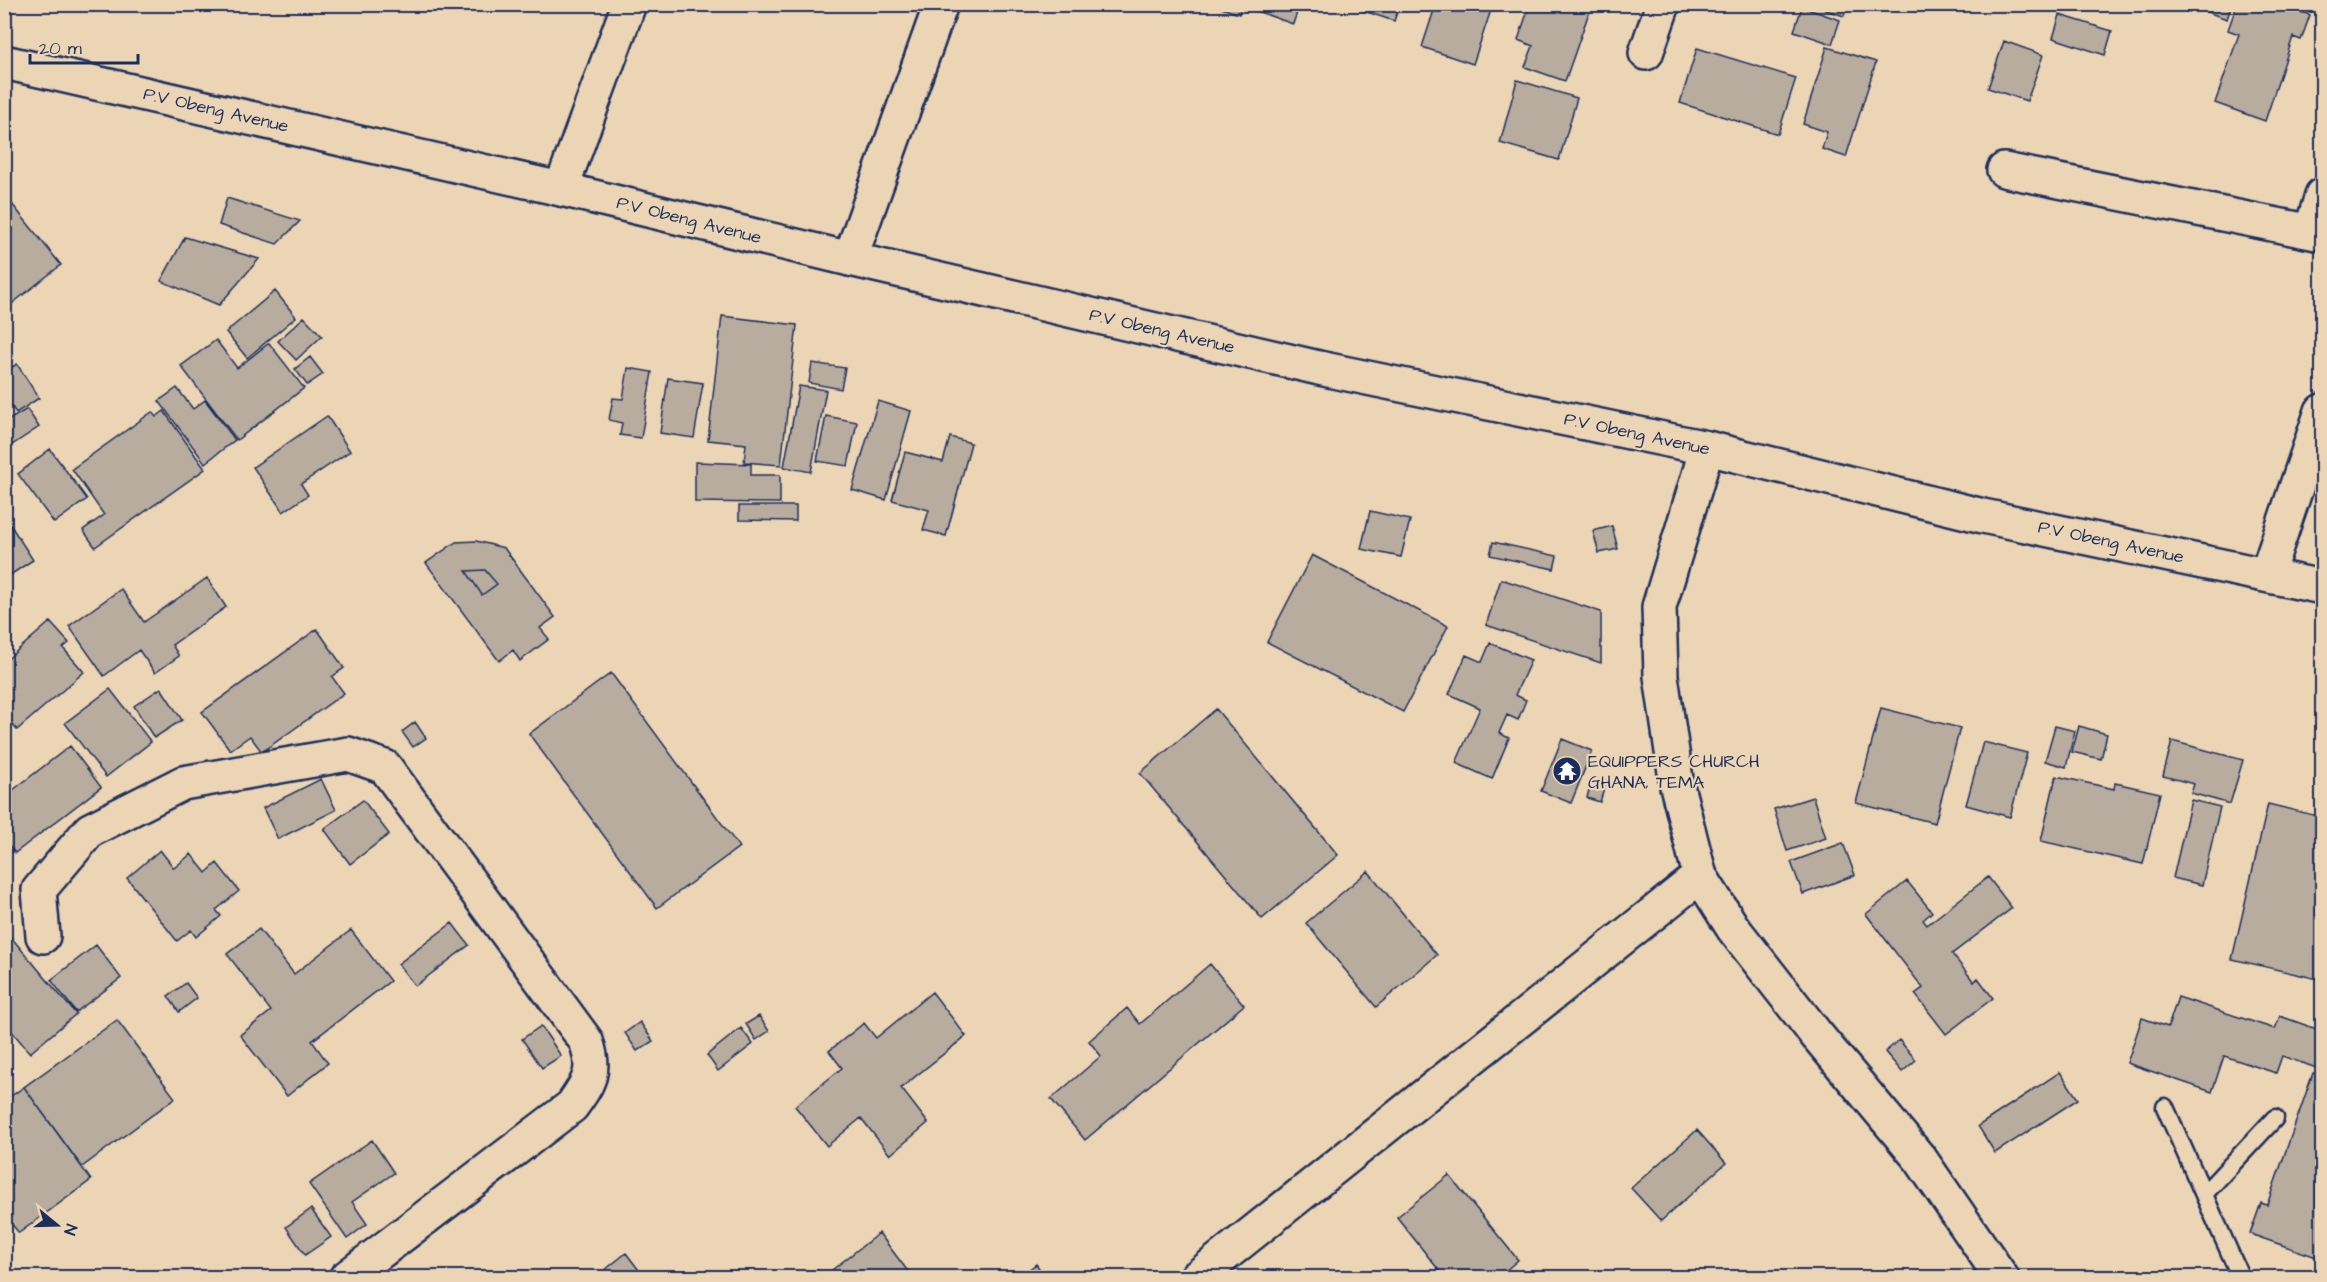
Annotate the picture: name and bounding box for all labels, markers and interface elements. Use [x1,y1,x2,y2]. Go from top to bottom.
scale bar [30,27,138,65]
text: 20 m [39,36,82,61]
street label: P.V Obeng Avenue [141,81,291,140]
street label: P.V Obeng Avenue [614,190,764,251]
street label: P.V Obeng Avenue [1087,302,1237,361]
street label: P.V Obeng Avenue [1562,406,1712,463]
street label: P.V Obeng Avenue [2036,514,2186,571]
place label: EQUIPPERS CHURCH GHANA, TEMA [1588,749,1760,795]
temple icon: EQUIPPERS CHURCH GHANA, TEMA [1551,755,1583,787]
north arrow [27,1195,87,1255]
text: N [58,1221,82,1238]

